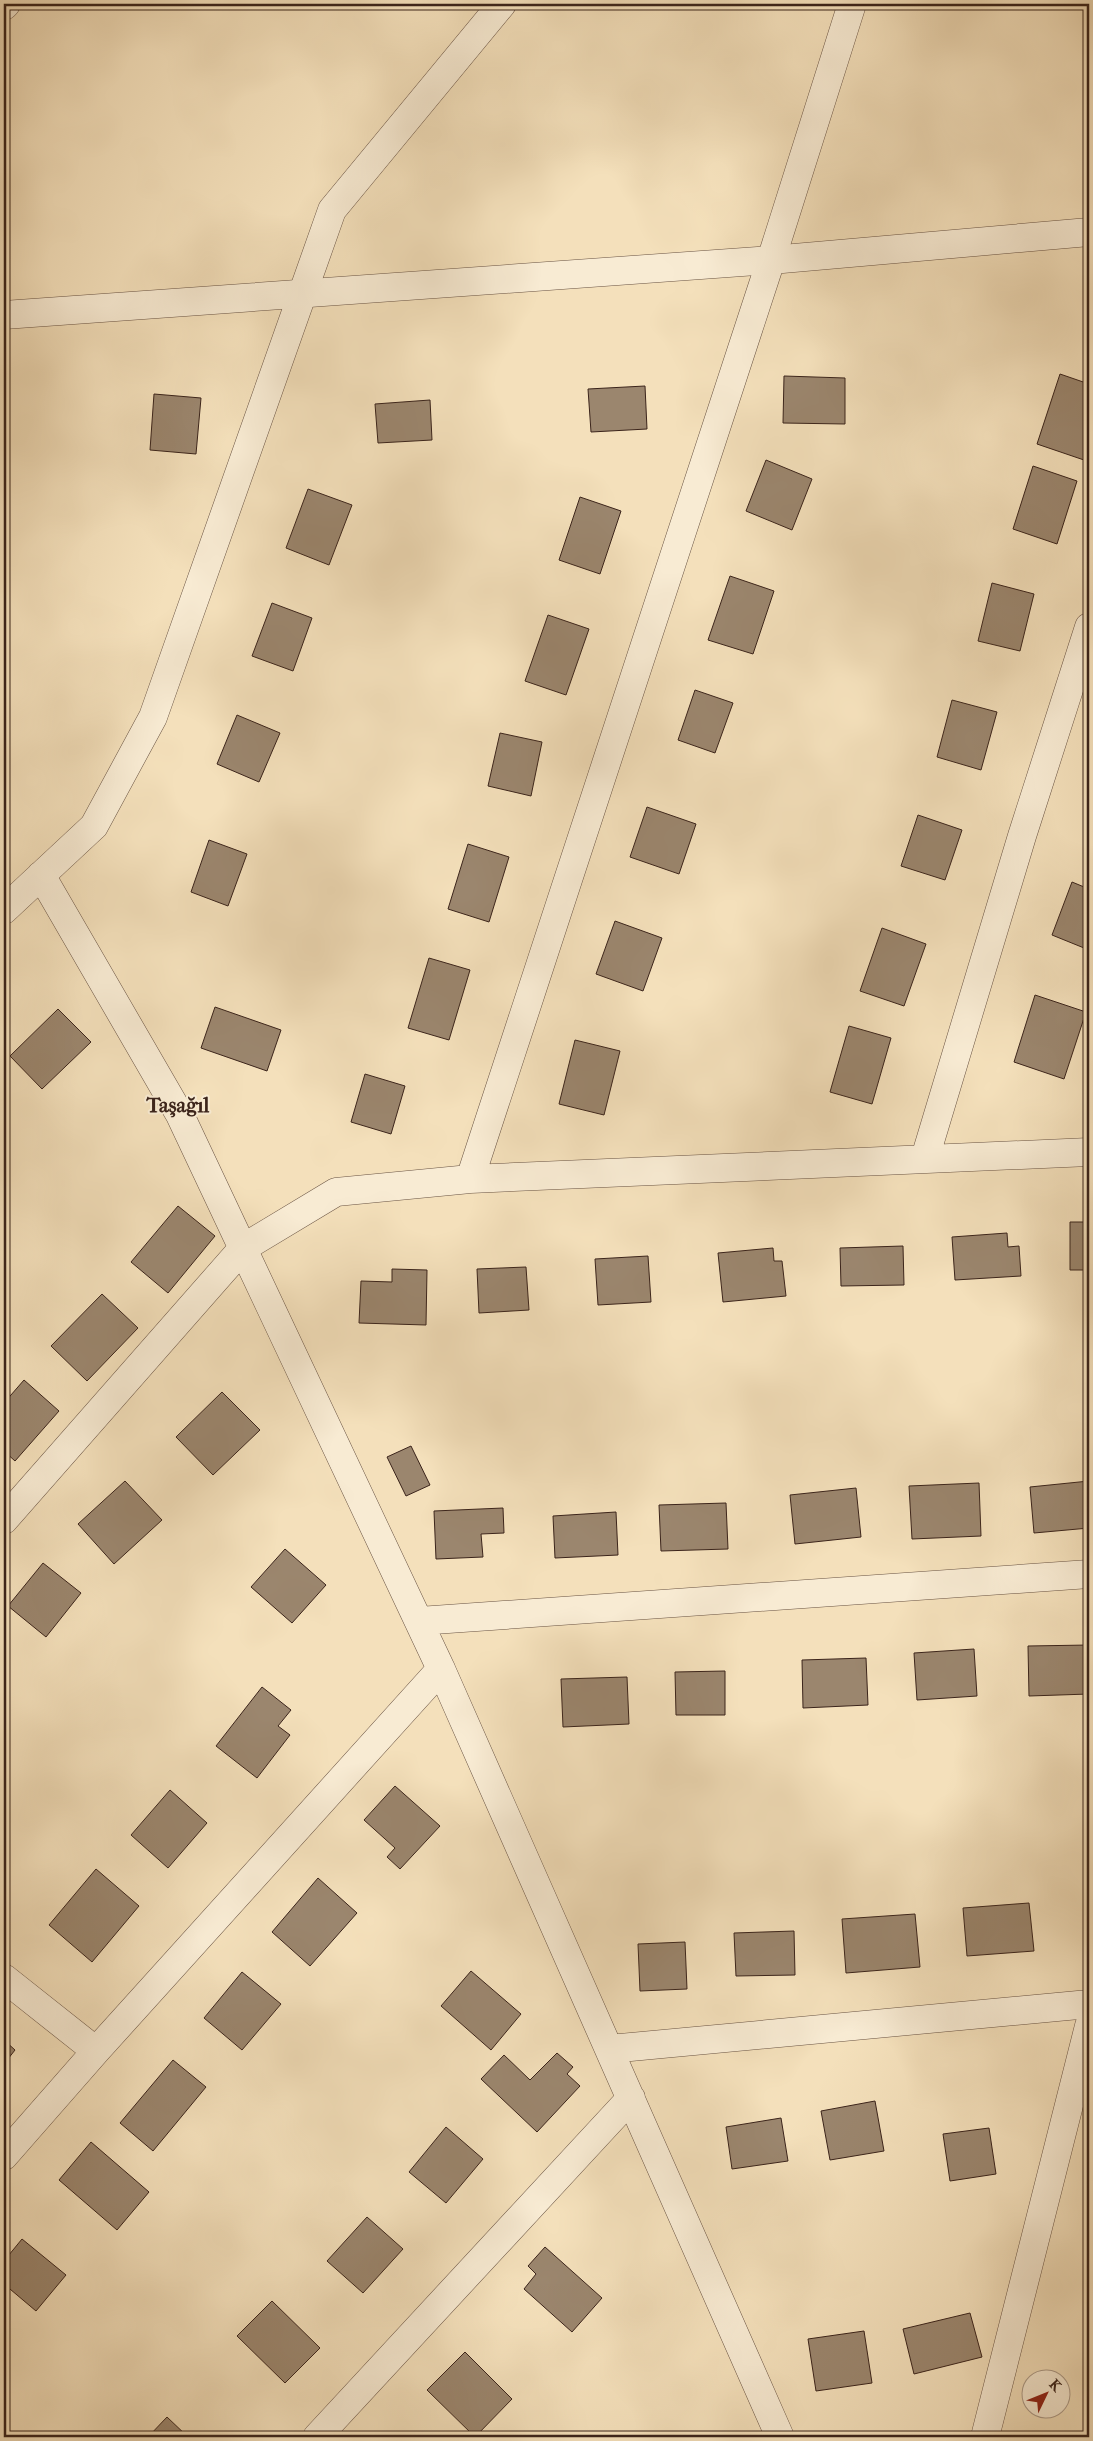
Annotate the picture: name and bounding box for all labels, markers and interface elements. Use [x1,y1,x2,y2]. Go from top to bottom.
district label: Taşağıl [146,1093,210,1118]
north arrow [1020,2368,1070,2418]
text: K [1045,2376,1065,2396]

